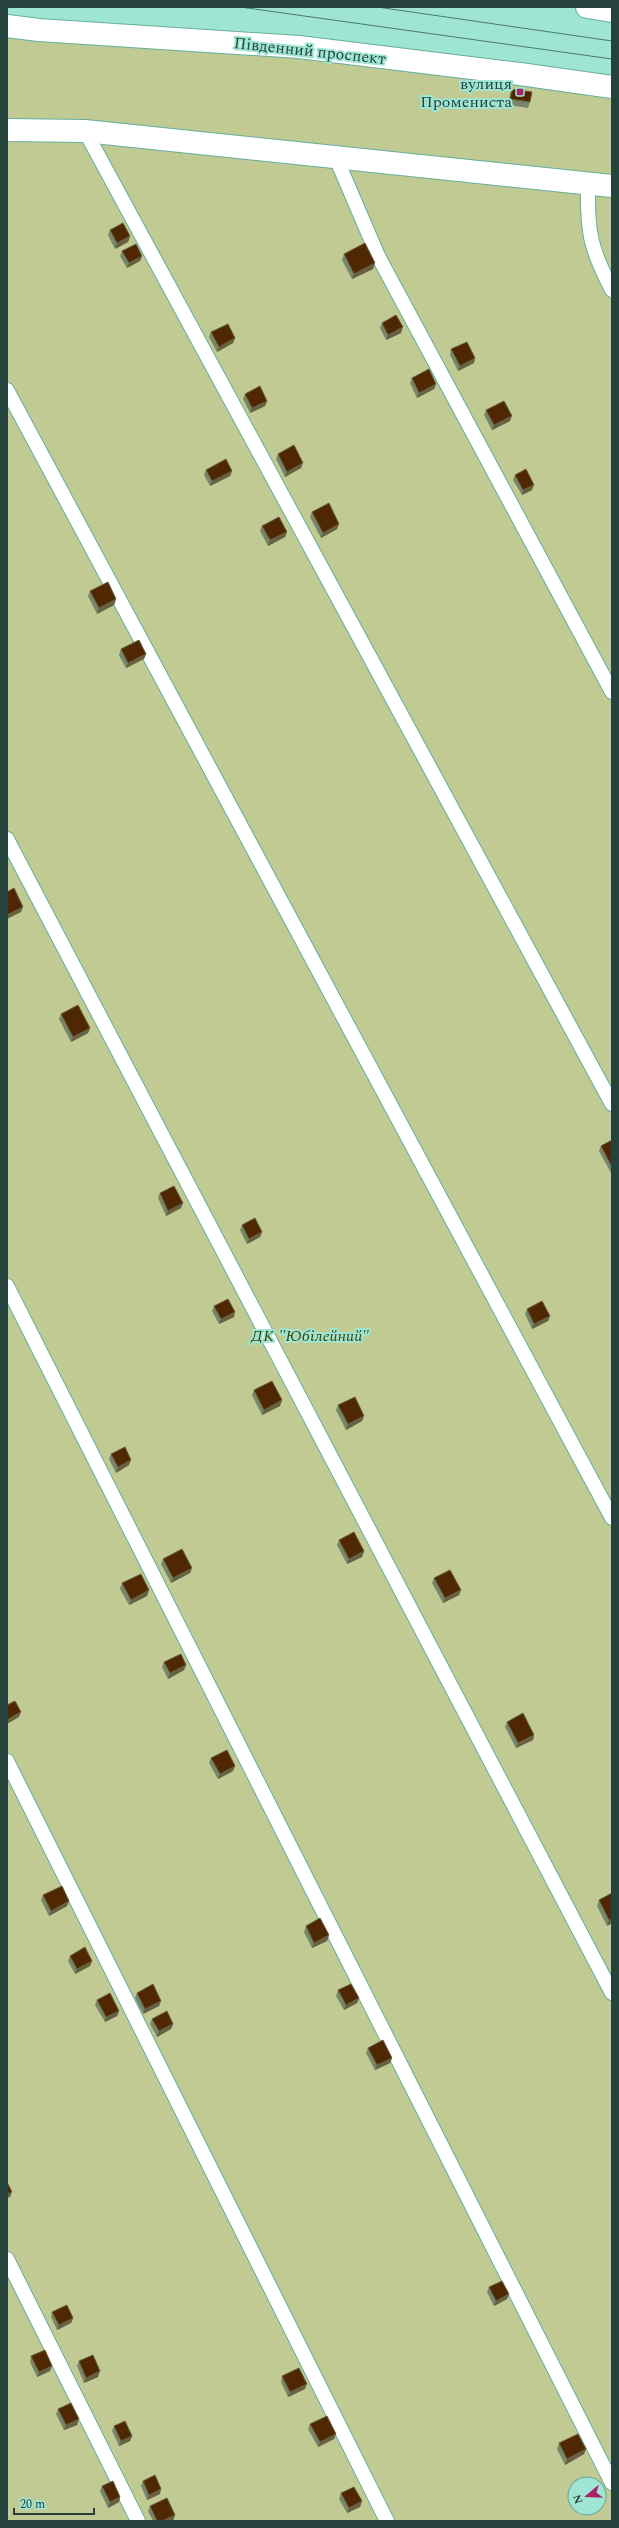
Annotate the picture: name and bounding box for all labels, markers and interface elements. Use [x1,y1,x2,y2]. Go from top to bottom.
street label: Південний проспект [233,31,387,71]
place label: вулиця Промениста [420,72,512,114]
marker: вулиця Промениста [515,87,525,97]
park label: ДК "Юбілейний" [250,1324,370,1348]
north arrow [567,2476,607,2516]
scale bar [14,2490,94,2516]
text: N [569,2492,588,2506]
text: 20 m [20,2495,45,2514]

